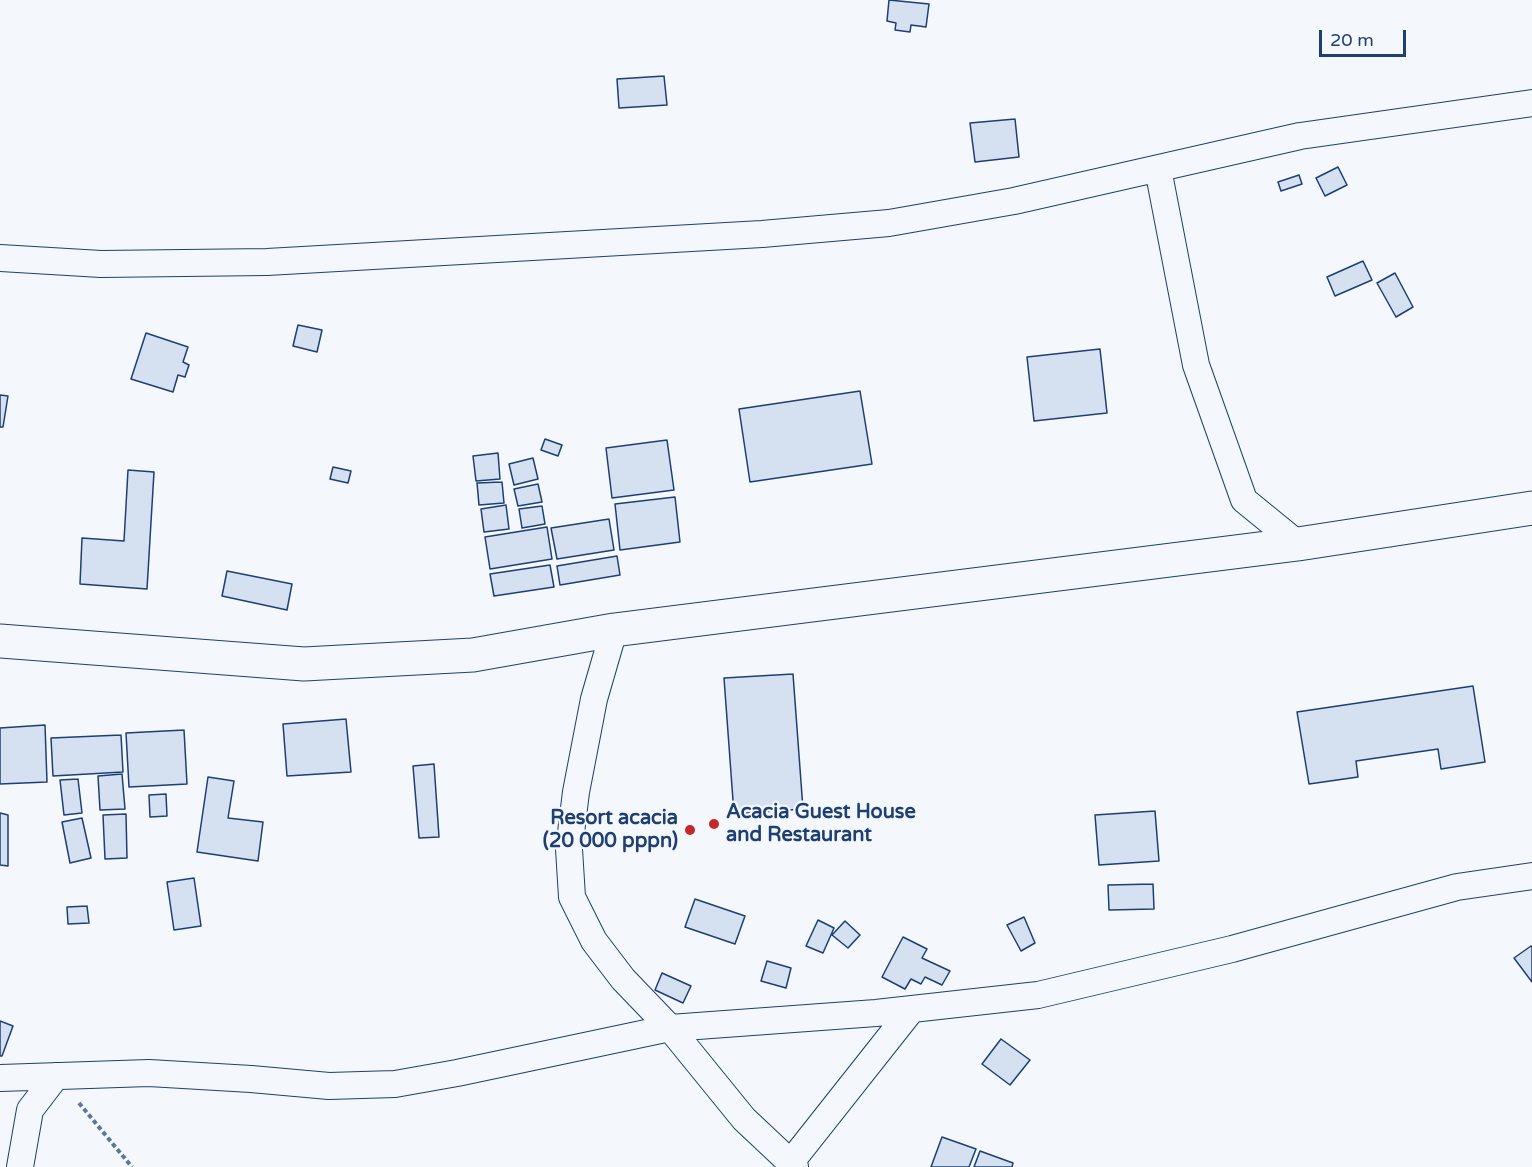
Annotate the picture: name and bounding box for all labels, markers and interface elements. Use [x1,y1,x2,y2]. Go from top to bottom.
scale bar [1322,18,1409,56]
text: 20 m [1330,29,1374,51]
place label: Acacia Guest House and Restaurant [726,801,916,848]
place label: Resort acacia (20 000 pppn) [543,807,678,854]
marker: Acacia Guest House and Restaurant [707,817,721,831]
marker: Resort acacia (20 000 pppn) [683,823,697,837]

